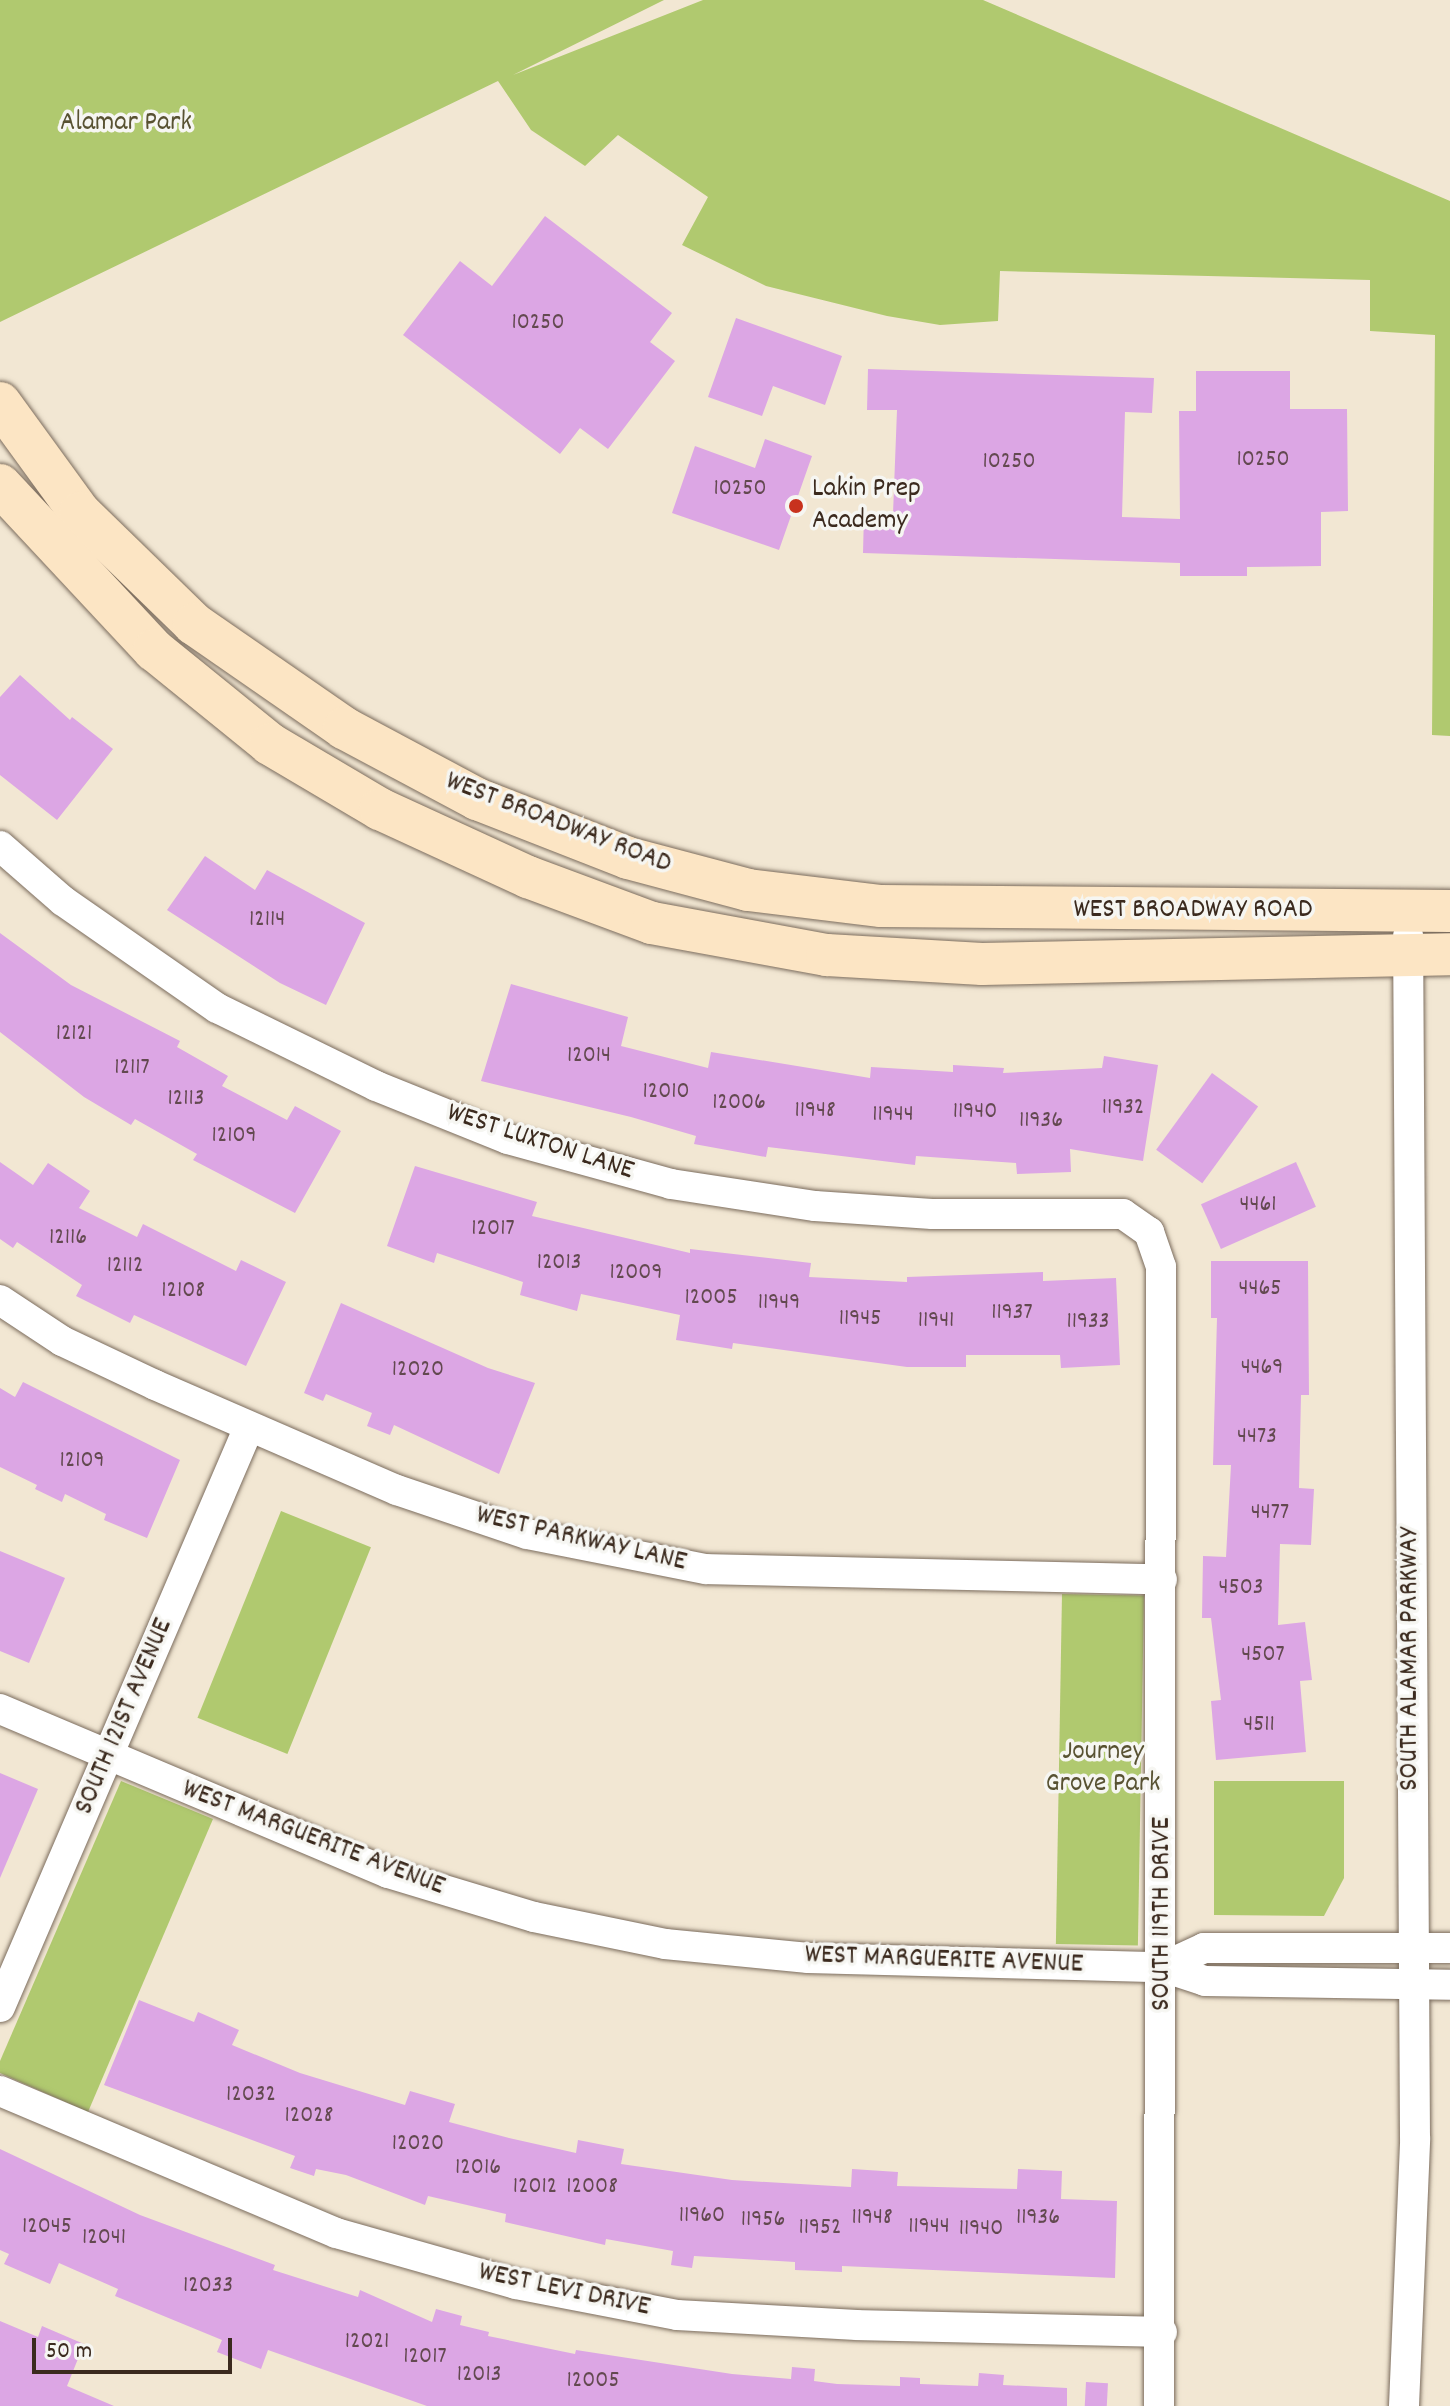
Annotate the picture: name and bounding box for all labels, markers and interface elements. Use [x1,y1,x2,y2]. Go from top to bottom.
park label: Alamar Park [60,107,192,141]
house number: 10250 [511,310,565,338]
house number: 10250 [1236,447,1290,475]
house number: 10250 [982,449,1036,477]
place label: Lakin Prep Academy [812,473,921,539]
house number: 10250 [713,476,767,504]
marker: Lakin Prep Academy [787,497,805,515]
street label: WEST BROADWAY ROAD [440,766,676,882]
street label: WEST BROADWAY ROAD [1074,894,1312,928]
house number: 12114 [249,907,285,935]
house number: 12121 [56,1021,92,1049]
house number: 12014 [567,1043,611,1071]
house number: 12117 [114,1055,150,1083]
house number: 12010 [642,1079,690,1107]
house number: 12113 [168,1086,204,1114]
house number: 12006 [712,1090,766,1118]
house number: 11932 [1102,1095,1144,1123]
street label: WEST LUXTON LANE [442,1097,638,1189]
house number: 11948 [794,1098,836,1126]
house number: 11940 [953,1099,997,1127]
house number: 11944 [872,1102,914,1130]
house number: 11936 [1019,1108,1063,1136]
house number: 12109 [211,1123,257,1151]
house number: 4461 [1240,1192,1276,1220]
house number: 12017 [471,1216,515,1244]
house number: 12116 [49,1225,87,1253]
house number: 12013 [537,1250,581,1278]
house number: 12112 [107,1253,143,1281]
house number: 12009 [610,1260,662,1288]
house number: 4465 [1239,1276,1281,1304]
house number: 12108 [161,1278,205,1306]
house number: 12005 [684,1285,738,1313]
house number: 11949 [758,1290,800,1318]
house number: 11937 [991,1300,1033,1328]
house number: 11945 [839,1306,881,1334]
house number: 11941 [918,1308,954,1336]
house number: 11933 [1067,1309,1109,1337]
house number: 4469 [1241,1355,1283,1383]
house number: 12020 [392,1357,444,1385]
house number: 4473 [1237,1424,1277,1452]
house number: 12109 [59,1448,105,1476]
street label: WEST PARKWAY LANE [473,1499,689,1581]
house number: 4477 [1251,1500,1289,1528]
street label: SOUTH ALAMAR PARKWAY [1394,1527,1428,1791]
house number: 4503 [1219,1575,1263,1603]
street label: SOUTH 121ST AVENUE [69,1614,181,1820]
house number: 4507 [1241,1642,1285,1670]
house number: 4511 [1243,1712,1275,1740]
park label: Journey Grove Park [1045,1736,1161,1802]
street label: WEST MARGUERITE AVENUE [177,1773,449,1905]
street label: SOUTH 119TH DRIVE [1146,1817,1180,2011]
street label: WEST MARGUERITE AVENUE [804,1939,1084,1983]
house number: 12032 [226,2082,276,2110]
house number: 12028 [285,2103,333,2131]
house number: 12020 [392,2131,444,2159]
house number: 12016 [455,2155,501,2183]
house number: 12012 [513,2174,557,2202]
house number: 12008 [566,2174,618,2202]
house number: 11960 [679,2203,725,2231]
house number: 11948 [851,2205,893,2233]
house number: 11936 [1016,2205,1060,2233]
house number: 11956 [741,2207,785,2235]
house number: 12045 [22,2214,72,2242]
house number: 11944 [908,2214,950,2242]
house number: 11952 [798,2215,842,2243]
house number: 11940 [959,2216,1003,2244]
house number: 12041 [82,2225,126,2253]
street label: WEST LEVI DRIVE [475,2256,653,2326]
house number: 12033 [183,2273,233,2301]
scale bar [36,2322,236,2372]
house number: 12021 [345,2329,389,2357]
text: 50 m [46,2335,92,2369]
house number: 12017 [403,2344,447,2372]
house number: 12013 [457,2362,501,2390]
house number: 12005 [566,2368,620,2396]

